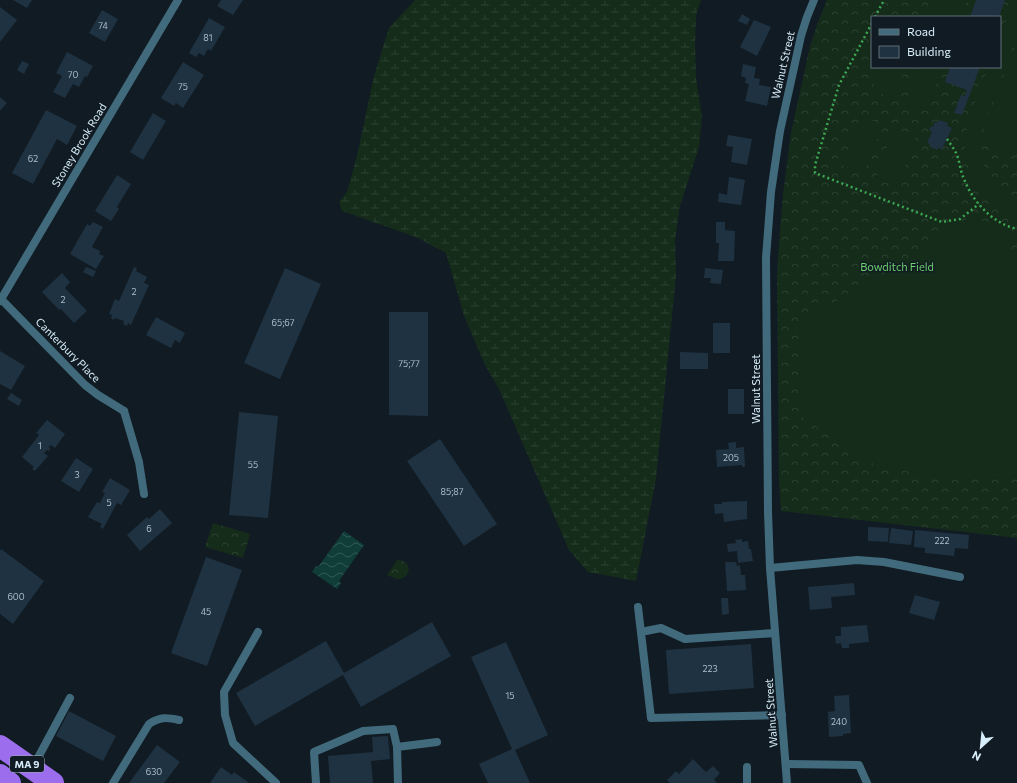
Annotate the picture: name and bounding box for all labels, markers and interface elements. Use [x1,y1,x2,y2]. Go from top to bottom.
legend [871,16,1001,68]
house number: 74 [98,20,108,31]
text: Road [907,24,935,38]
street label: Walnut Street [768,29,797,100]
house number: 81 [203,32,213,43]
text: Building [907,44,951,58]
house number: 70 [68,69,78,80]
house number: 75 [178,81,188,92]
street label: Stoney Brook Road [48,101,109,189]
house number: 62 [28,153,38,164]
park label: Bowditch Field [860,260,934,273]
house number: 2 [132,286,137,297]
house number: 2 [61,294,66,305]
street label: Canterbury Place [33,315,103,385]
house number: 65;67 [272,317,295,328]
street label: Walnut Street [749,354,762,424]
house number: 75;77 [398,358,420,369]
house number: 1 [38,440,42,451]
house number: 205 [723,452,739,463]
house number: 55 [248,459,258,470]
house number: 3 [74,469,80,480]
house number: 85;87 [441,486,464,497]
house number: 5 [106,497,112,508]
house number: 6 [146,523,152,534]
house number: 222 [935,535,949,546]
house number: 600 [7,591,25,602]
house number: 45 [201,606,211,617]
house number: 223 [702,663,718,674]
street label: Walnut Street [762,678,779,748]
house number: 15 [505,690,515,701]
house number: 240 [831,716,847,727]
north arrow [961,727,1001,767]
text: N [970,749,983,764]
road number: MA 9 [10,756,44,772]
house number: 630 [146,766,162,777]

